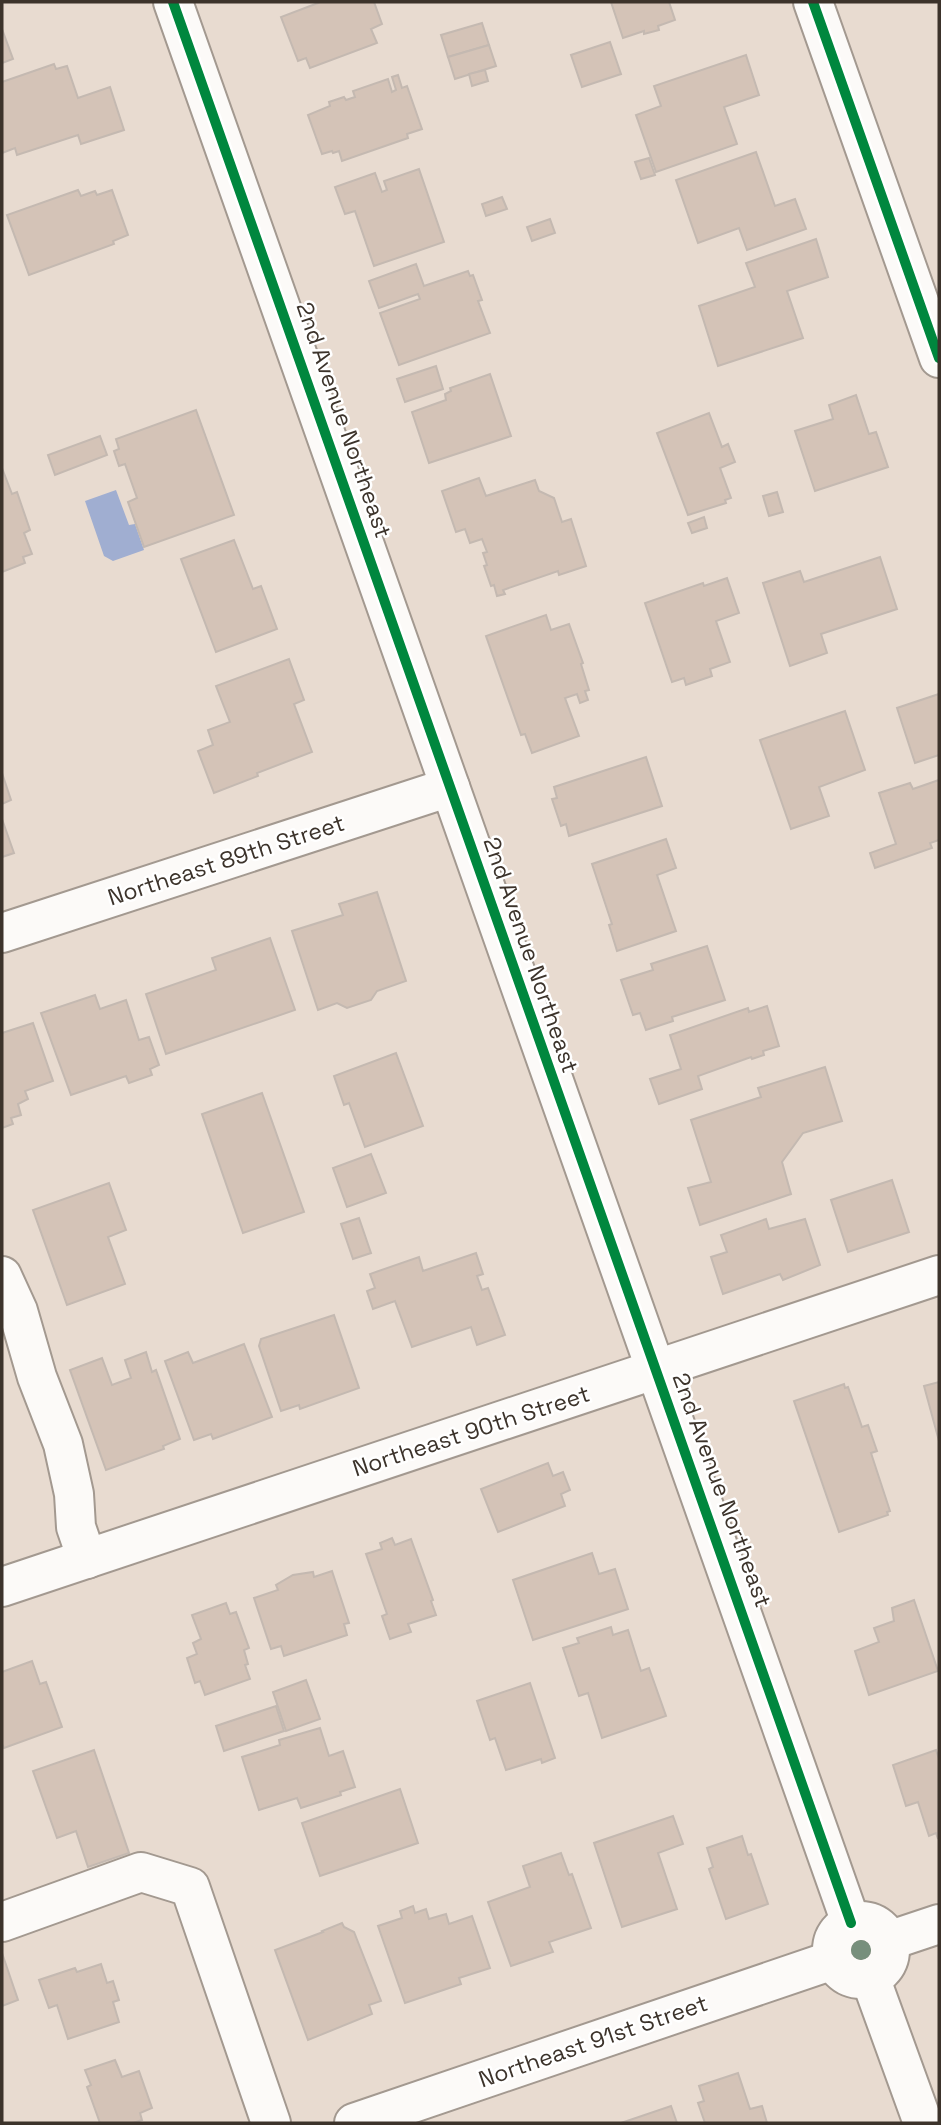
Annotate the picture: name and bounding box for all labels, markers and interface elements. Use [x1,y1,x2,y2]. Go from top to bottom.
street label: 2nd Avenue Northeast [290,298,398,542]
street label: Northeast 89th Street [104,808,348,912]
street label: 2nd Avenue Northeast [477,833,585,1077]
street label: 2nd Avenue Northeast [666,1369,778,1611]
street label: Northeast 90th Street [349,1378,593,1484]
street label: Northeast 91st Street [475,1988,711,2094]

